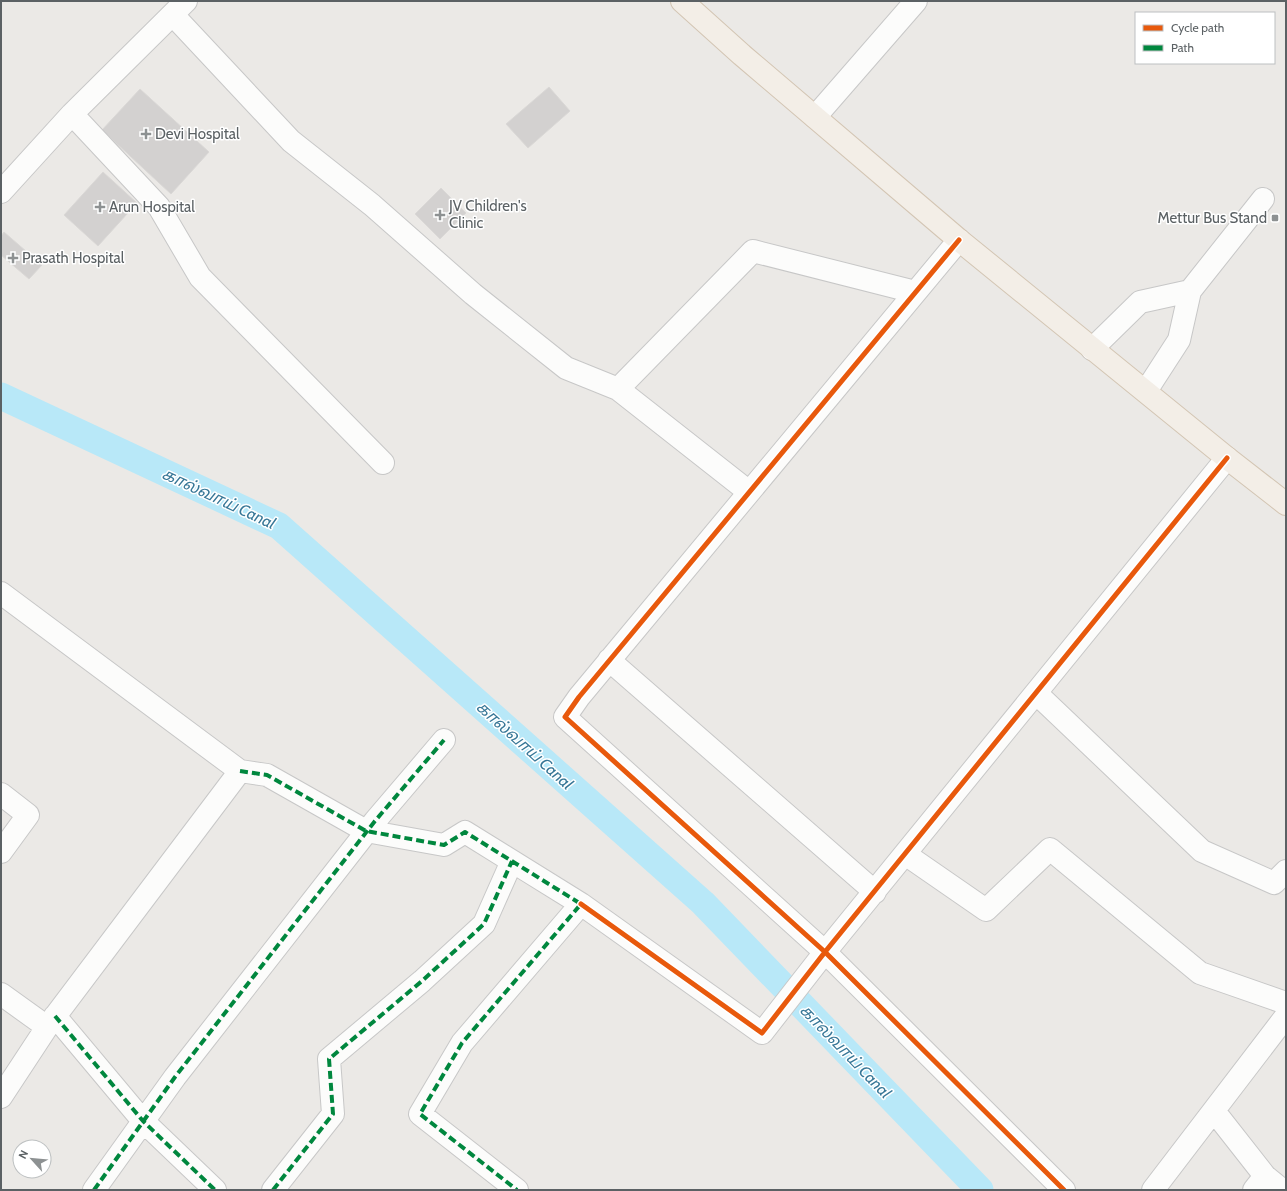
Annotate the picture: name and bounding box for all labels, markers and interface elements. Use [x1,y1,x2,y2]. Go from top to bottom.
legend [1135,12,1275,64]
text: Cycle path [1171,20,1224,35]
text: Path [1171,40,1194,55]
place label: Devi Hospital [155,125,240,143]
marker: Devi Hospital [140,128,152,140]
place label: JV Children's Clinic [448,197,527,232]
place label: Arun Hospital [109,198,195,216]
marker: Arun Hospital [94,201,106,213]
marker: JV Children's Clinic [434,209,446,221]
place label: Mettur Bus Stand [1157,209,1267,227]
marker: Mettur Bus Stand [1270,213,1280,223]
place label: Prasath Hospital [22,249,125,267]
marker: Prasath Hospital [7,252,19,264]
water label: கால்வாய் Canal [159,464,279,533]
water label: கால்வாய் Canal [473,697,577,794]
water label: கால்வாய் Canal [796,1001,895,1102]
north arrow [12,1139,52,1179]
text: N [15,1148,31,1161]

